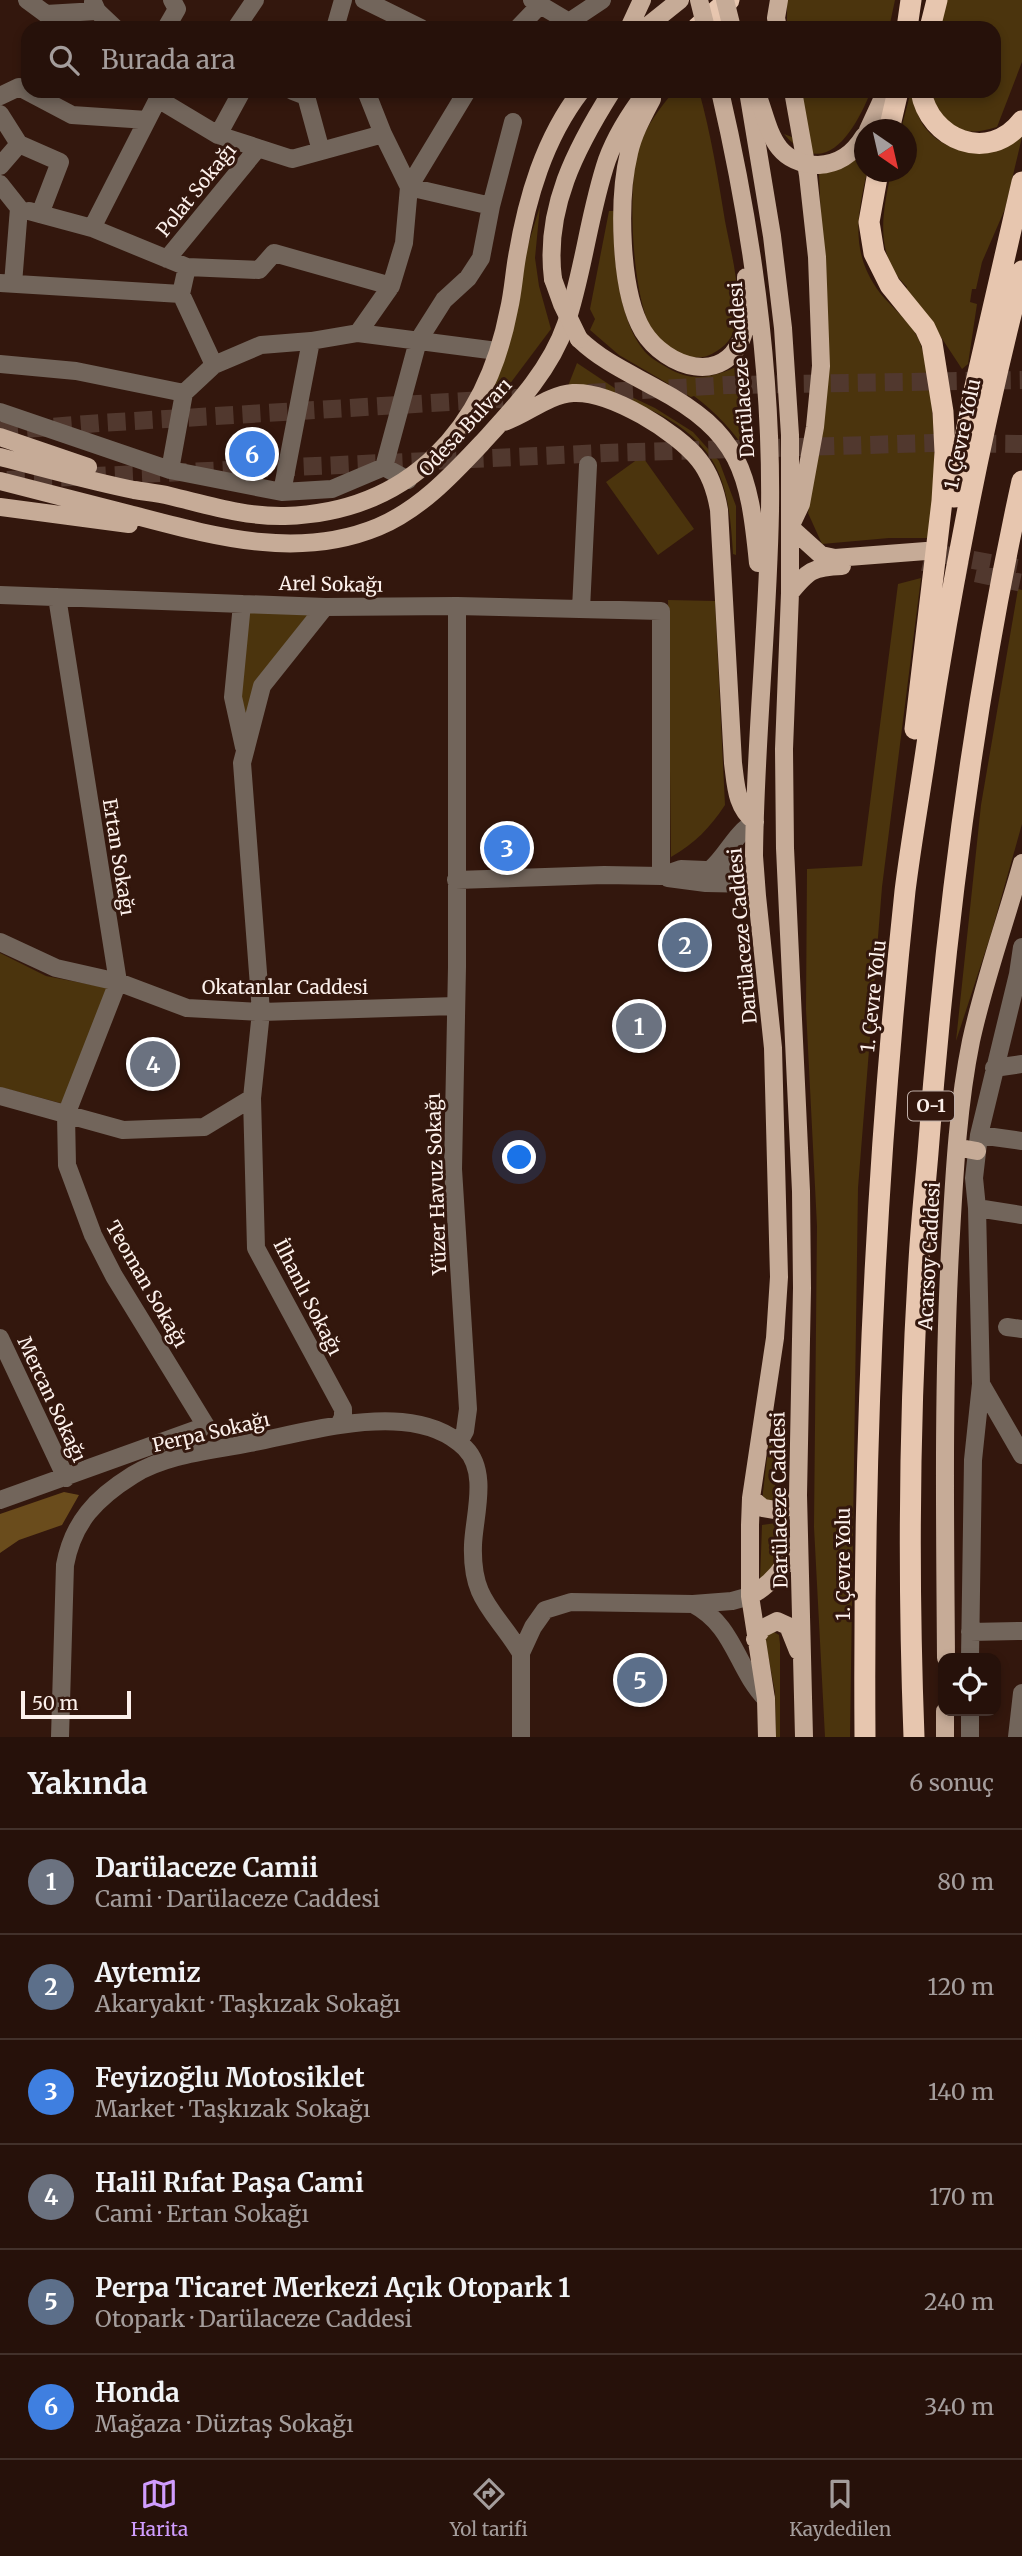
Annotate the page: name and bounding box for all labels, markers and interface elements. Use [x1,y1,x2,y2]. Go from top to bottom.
search box [21,21,1001,98]
icon: search [45,41,83,79]
text: Burada ara [101,43,235,76]
north arrow [854,119,917,182]
street label: Polat Sokağı [151,138,241,242]
street label: Darülaceze Caddesi [723,281,759,459]
street label: Odesa Bulvarı [413,373,517,481]
street label: 1. Çevre Yolu [939,376,985,492]
pin: 6 [229,428,275,480]
street label: Arel Sokağı [278,571,383,597]
street label: Ertan Sokağı [98,797,140,917]
pin: 3 [484,822,530,874]
street label: Darülaceze Caddesi [722,847,762,1025]
pin: 2 [662,919,708,971]
street label: 1. Çevre Yolu [855,939,891,1053]
street label: Okatanlar Caddesi [202,975,368,999]
pin: 1 [616,1000,662,1052]
pin: 4 [130,1038,176,1090]
road number: O-1 [908,1092,954,1120]
street label: Yüzer Havuz Sokağı [421,1093,451,1276]
your location [502,1140,536,1174]
street label: Acarsoy Caddesi [913,1181,945,1332]
street label: Teoman Sokağı [101,1216,193,1352]
street label: İlhanlı Sokağı [268,1235,348,1359]
street label: Mercan Sokağı [12,1332,92,1466]
street label: Perpa Sokağı [150,1407,272,1457]
street label: Darülaceze Caddesi [765,1412,793,1588]
street label: 1. Çevre Yolu [831,1508,855,1620]
map controls [938,1653,1001,1716]
button: locate [938,1653,1001,1716]
pin: 5 [617,1654,663,1706]
scale bar [21,1688,131,1720]
text: 50 m [32,1691,78,1715]
text: Yakında [28,1764,148,1802]
text: 6 sonuç [909,1768,994,1797]
text: Darülaceze Camii [95,1851,318,1884]
text: 1 [46,1867,56,1896]
text: 80 m [937,1867,994,1896]
text: Cami · Darülaceze Caddesi [95,1884,380,1913]
text: Aytemiz [95,1956,201,1989]
text: 2 [44,1972,58,2001]
text: 120 m [928,1972,994,2001]
text: Akaryakıt · Taşkızak Sokağı [95,1989,401,2018]
text: Feyizoğlu Motosiklet [95,2061,365,2094]
text: 3 [44,2077,58,2106]
text: 140 m [928,2077,994,2106]
text: Market · Taşkızak Sokağı [95,2094,371,2123]
text: Halil Rıfat Paşa Cami [95,2166,364,2199]
text: 4 [44,2182,58,2211]
text: 170 m [929,2182,994,2211]
text: Cami · Ertan Sokağı [95,2199,309,2228]
text: Perpa Ticaret Merkezi Açık Otopark 1 [95,2271,570,2304]
text: 5 [44,2287,58,2316]
text: 240 m [924,2287,994,2316]
text: Otopark · Darülaceze Caddesi [95,2304,412,2333]
text: Honda [95,2376,180,2409]
text: 6 [44,2392,58,2421]
text: 340 m [924,2392,994,2421]
text: Mağaza · Düztaş Sokağı [95,2409,354,2438]
tab: Harita [131,2475,188,2541]
tab: Yol tarifi [450,2475,528,2541]
tab: Kaydedilen [789,2475,891,2541]

